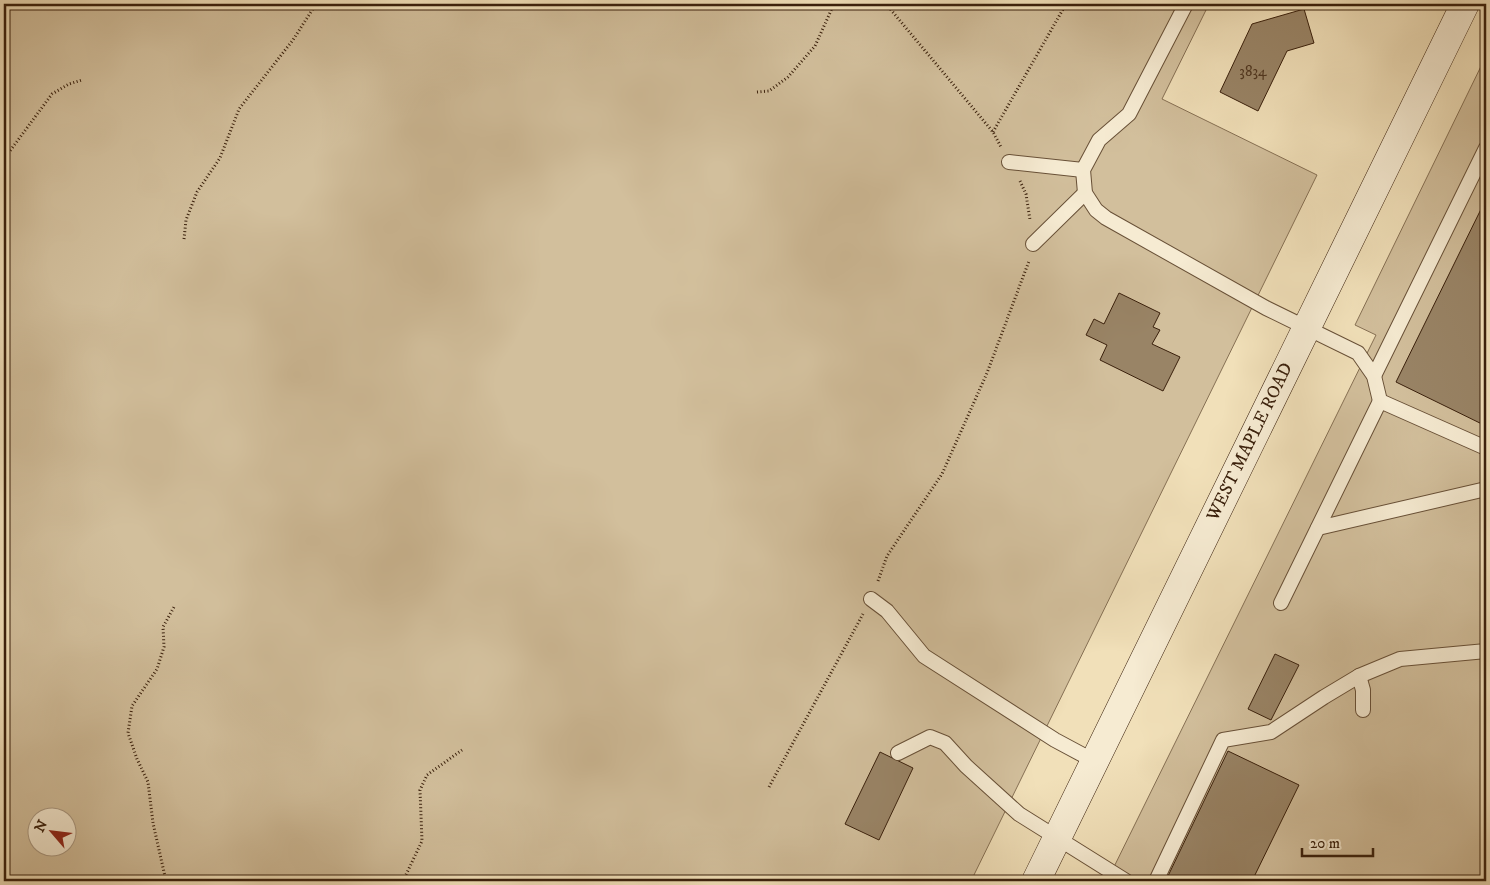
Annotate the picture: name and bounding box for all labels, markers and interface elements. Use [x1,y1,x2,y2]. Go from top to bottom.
house number: 3834 [1239,62,1267,81]
street label: WEST MAPLE ROAD [1202,359,1298,526]
north arrow [28,808,78,858]
text: N [31,817,52,836]
scale bar [1302,825,1374,857]
text: 20 m [1310,834,1340,853]

